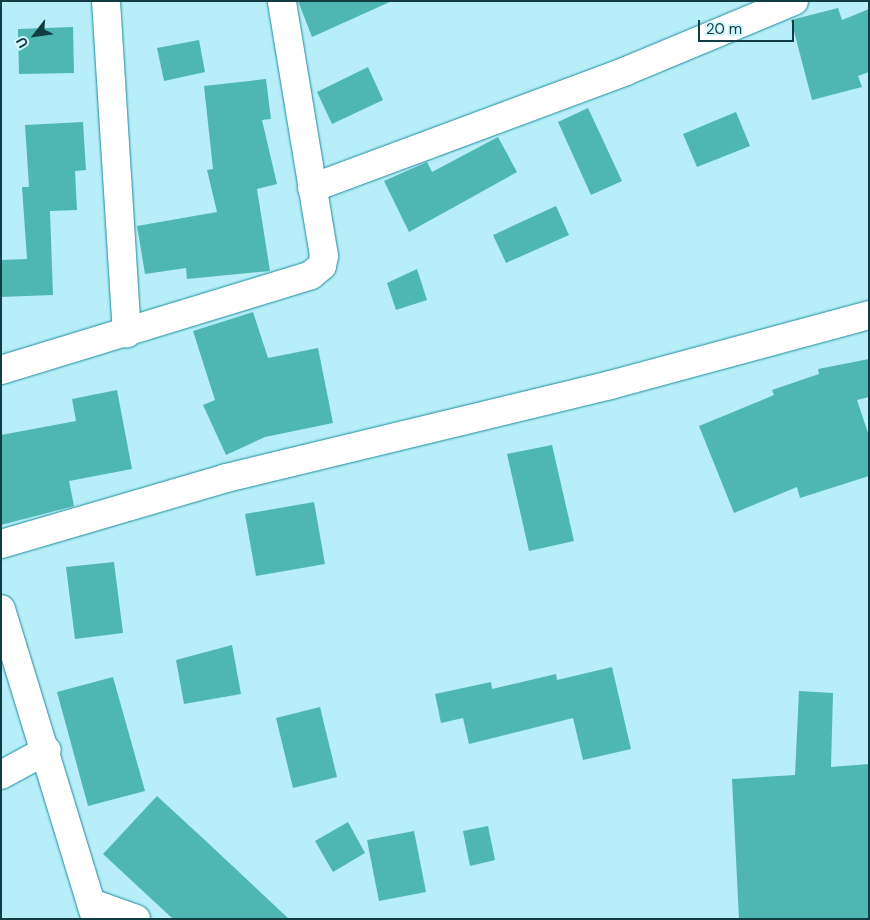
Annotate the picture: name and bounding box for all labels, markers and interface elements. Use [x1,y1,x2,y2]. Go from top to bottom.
north arrow [10,10,60,60]
scale bar [700,10,796,42]
text: 20 m [706,19,742,39]
text: U [12,34,32,51]

